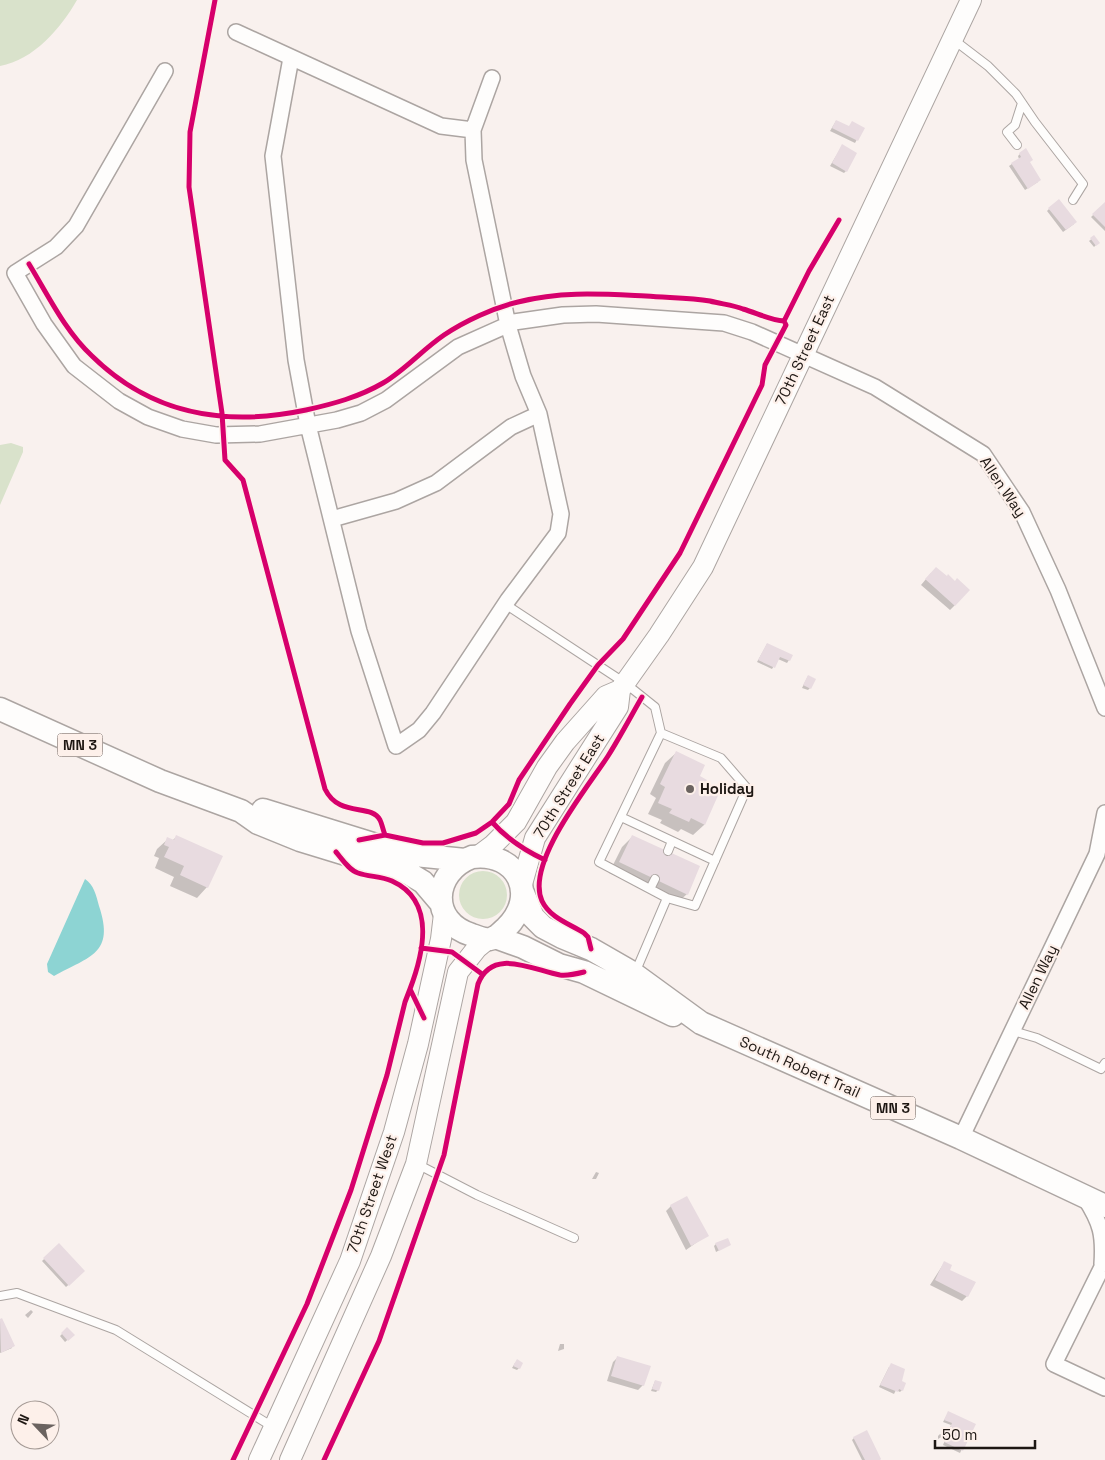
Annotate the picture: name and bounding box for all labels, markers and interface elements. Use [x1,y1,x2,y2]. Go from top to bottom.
street label: 70th Street East [771,292,838,408]
street label: Allen Way [976,453,1031,521]
street label: 70th Street East [529,730,608,841]
road number: MN 3 [58,734,102,756]
place label: Holiday [700,779,754,798]
marker: Holiday [684,783,696,795]
street label: Allen Way [1014,942,1061,1012]
street label: South Robert Trail [737,1031,863,1102]
road number: MN 3 [870,1096,916,1120]
street label: 70th Street West [342,1132,401,1256]
north arrow [10,1400,60,1450]
text: N [13,1411,33,1428]
scale bar [935,1418,1035,1450]
text: 50 m [942,1425,977,1444]

